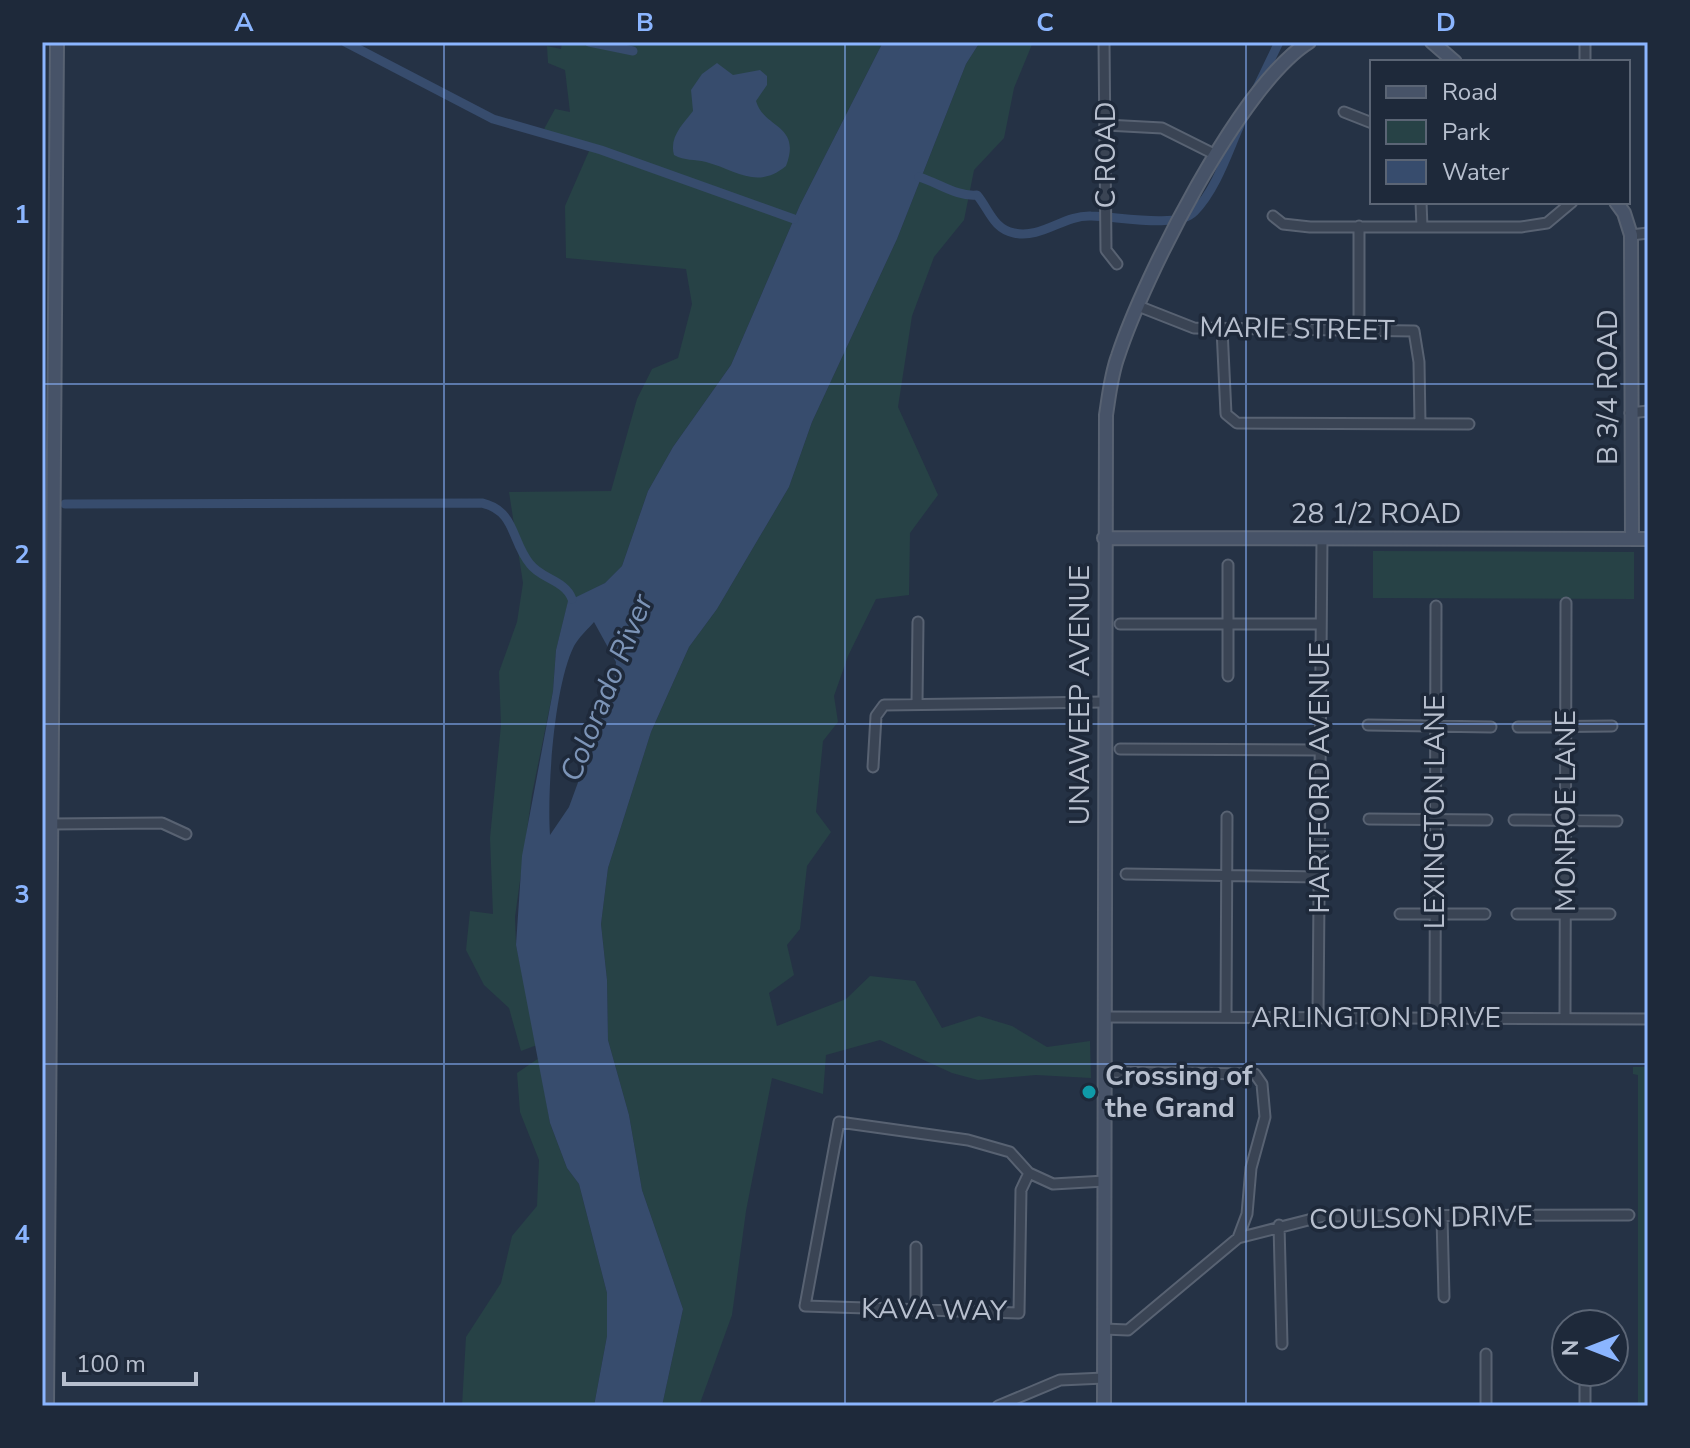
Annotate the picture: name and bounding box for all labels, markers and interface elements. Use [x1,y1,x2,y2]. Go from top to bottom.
text: A [234,5,254,40]
text: B [636,5,654,40]
text: C [1036,5,1054,40]
text: D [1436,5,1456,40]
legend [1370,60,1630,204]
text: Road [1442,76,1498,108]
street label: C ROAD [1087,102,1125,208]
text: Park [1442,116,1491,148]
text: Water [1442,156,1510,188]
text: 1 [14,197,30,232]
street label: MARIE STREET [1199,308,1395,350]
street label: B 3/4 ROAD [1589,309,1627,465]
street label: 28 1/2 ROAD [1291,495,1461,533]
text: 2 [14,537,30,572]
street label: UNAWEEP AVENUE [1061,565,1099,825]
water label: Colorado River [551,587,664,788]
street label: HARTFORD AVENUE [1301,642,1339,914]
street label: LEXINGTON LANE [1416,695,1454,929]
street label: MONROE LANE [1547,710,1585,912]
text: 3 [14,877,30,912]
street label: ARLINGTON DRIVE [1251,999,1501,1037]
place label: Crossing of the Grand [1105,1057,1253,1127]
marker: Crossing of the Grand [1080,1083,1098,1101]
street label: COULSON DRIVE [1309,1197,1533,1239]
text: 4 [14,1217,30,1252]
street label: KAVA WAY [861,1290,1008,1330]
north arrow [1550,1308,1630,1388]
scale bar [64,1336,196,1386]
text: N [1556,1340,1586,1356]
text: 100 m [76,1348,146,1380]

